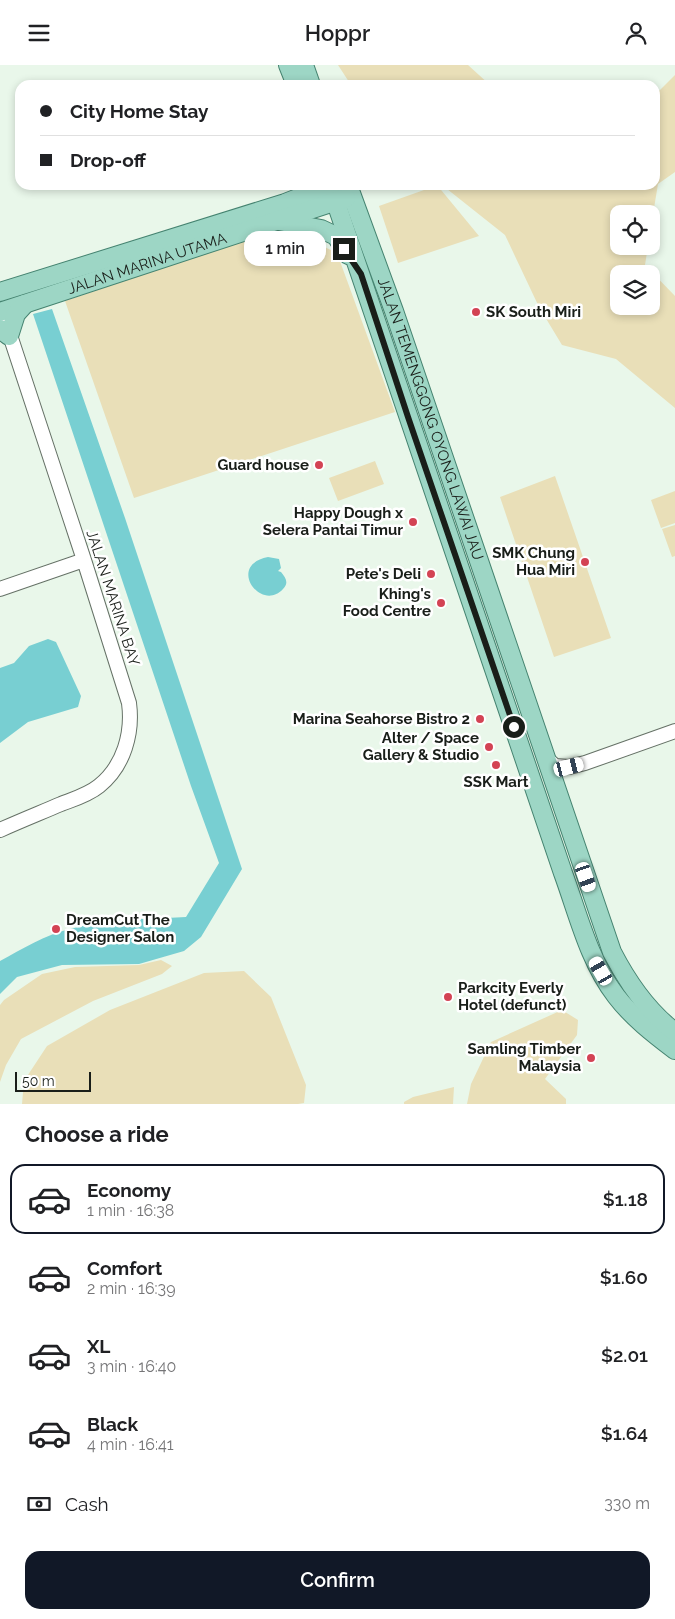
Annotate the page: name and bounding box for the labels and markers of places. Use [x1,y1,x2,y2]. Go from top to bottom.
place label: SK South Miri [486,303,581,321]
marker: SK South Miri [470,306,482,318]
place label: Guard house [217,456,309,474]
marker: Guard house [313,459,325,471]
place label: Happy Dough x Selera Pantai Timur [263,504,403,539]
marker: Happy Dough x Selera Pantai Timur [407,516,419,528]
place label: SMK Chung Hua Miri [492,544,575,579]
marker: SMK Chung Hua Miri [579,556,591,568]
place label: Pete's Deli [346,565,421,583]
marker: Pete's Deli [425,568,437,580]
place label: Khing's Food Centre [343,585,431,620]
marker: Khing's Food Centre [435,597,447,609]
place label: Marina Seahorse Bistro 2 [293,710,470,728]
marker: Marina Seahorse Bistro 2 [474,713,486,725]
place label: Alter / Space Gallery & Studio [363,729,479,764]
marker: Alter / Space Gallery & Studio [483,741,495,753]
marker: SSK Mart [490,759,502,771]
place label: SSK Mart [464,773,529,791]
place label: DreamCut The Designer Salon [66,911,174,946]
marker: DreamCut The Designer Salon [50,923,62,935]
place label: Parkcity Everly Hotel (defunct) [458,979,567,1014]
marker: Parkcity Everly Hotel (defunct) [442,991,454,1003]
place label: Samling Timber Malaysia [468,1040,581,1075]
marker: Samling Timber Malaysia [585,1052,597,1064]

